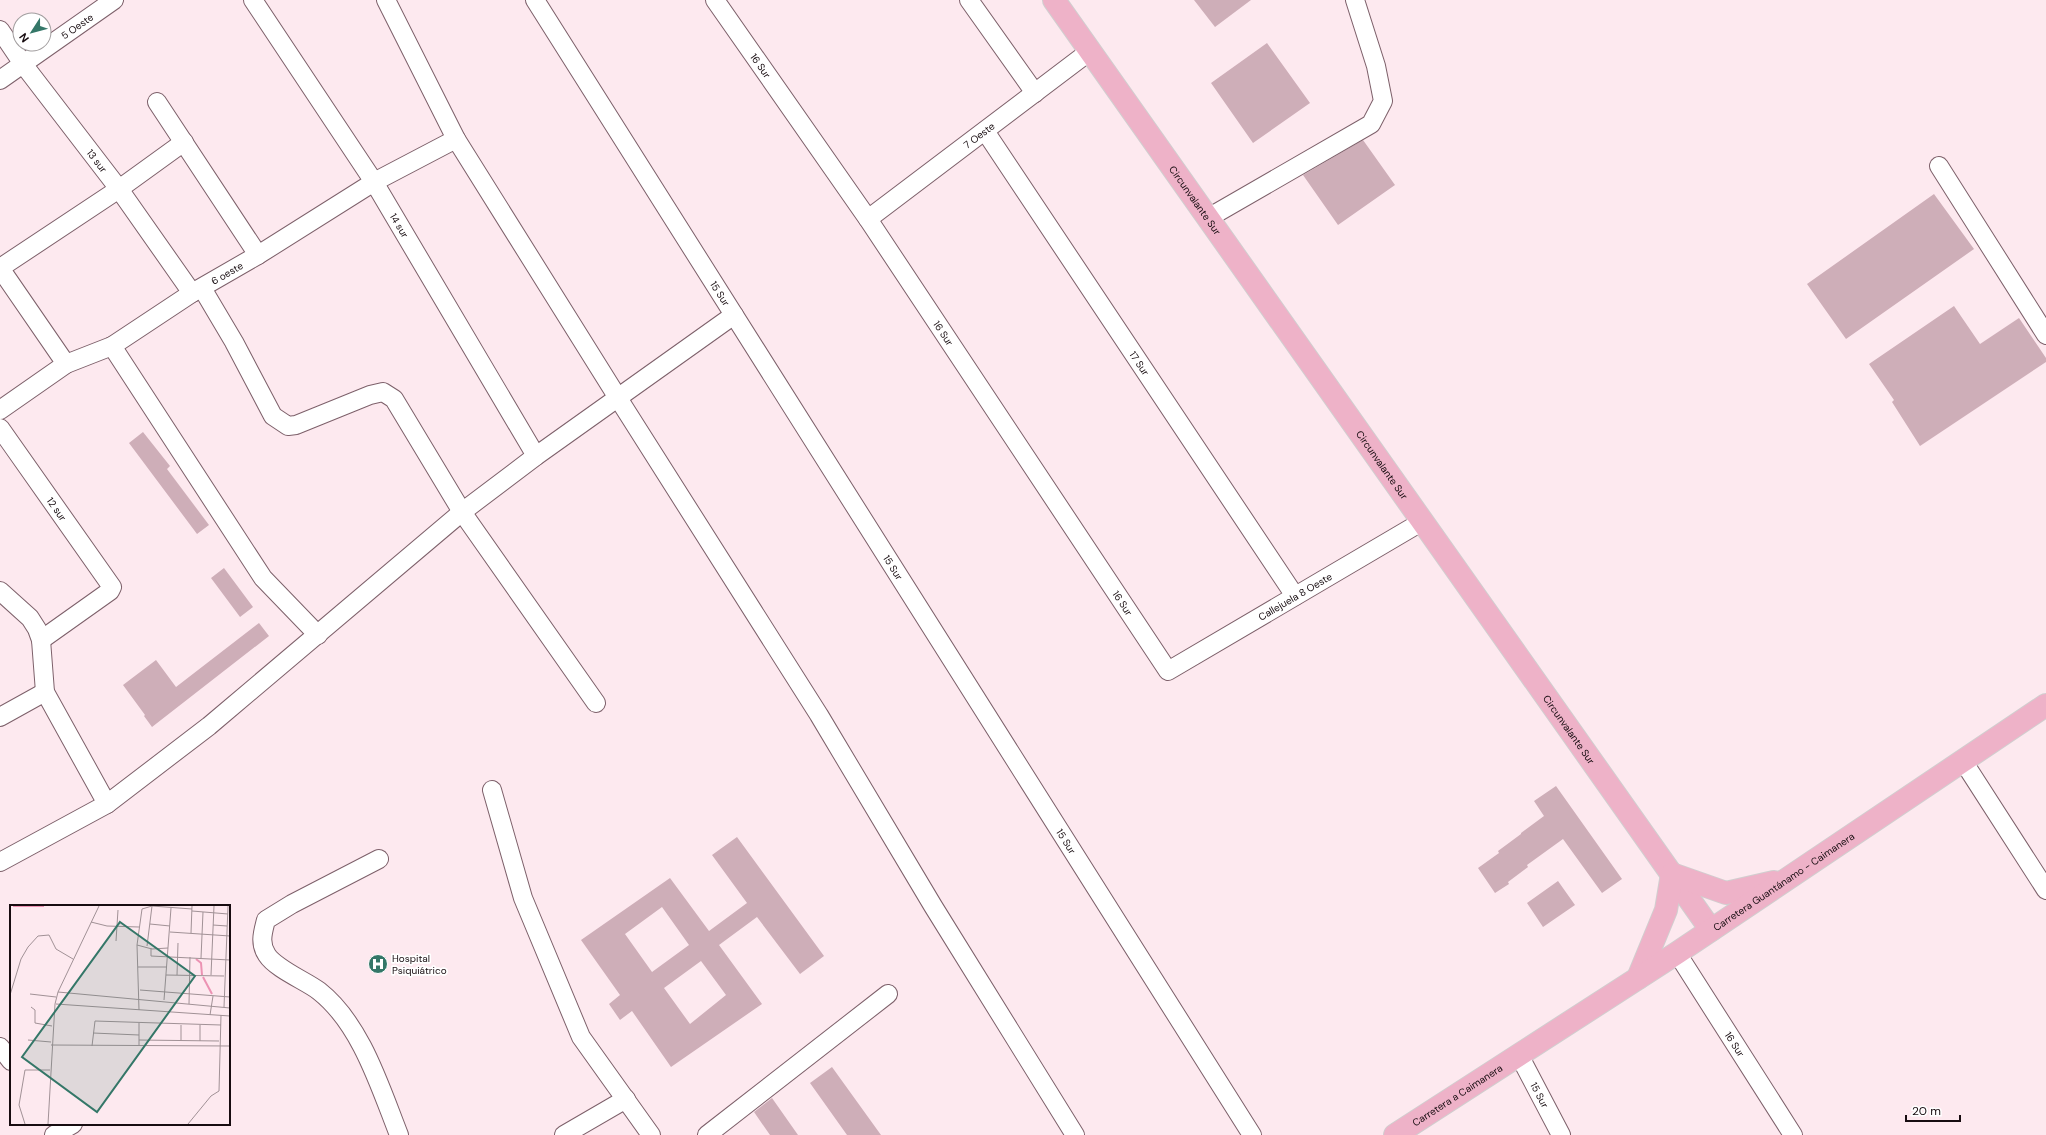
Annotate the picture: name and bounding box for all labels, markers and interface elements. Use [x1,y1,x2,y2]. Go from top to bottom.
street label: 5 Oeste [59,10,96,42]
north arrow [12,12,52,52]
text: N [16,31,32,45]
street label: 16 Sur [747,51,774,81]
street label: 7 Oeste [961,119,998,151]
street label: 13 sur [84,147,110,176]
street label: Circunvalante Sur [1166,163,1224,238]
street label: 14 sur [387,211,412,241]
street label: 6 oeste [209,259,246,288]
street label: 15 Sur [707,279,733,309]
street label: 16 Sur [930,318,956,349]
street label: 17 Sur [1127,349,1152,378]
street label: Circunvalante Sur [1353,428,1411,502]
street label: 12 sur [44,495,70,524]
street label: 15 Sur [880,553,906,583]
street label: Callejuela 8 Oeste [1256,570,1335,623]
street label: 16 Sur [1109,588,1136,618]
street label: Circunvalante Sur [1540,693,1598,767]
street label: 15 Sur [1053,827,1079,857]
street label: Carretera Guantánamo - Caimanera [1711,830,1857,934]
inset map [10,905,230,1125]
place label: Hospital Psiquiátrico [392,952,447,977]
hospital icon: Hospital Psiquiátrico [367,953,389,975]
street label: 16 Sur [1722,1029,1748,1060]
street label: Carretera a Caimanera [1410,1061,1505,1129]
street label: 15 Sur [1527,1080,1552,1110]
scale bar [1906,1097,1960,1123]
text: 20 m [1912,1103,1941,1119]

